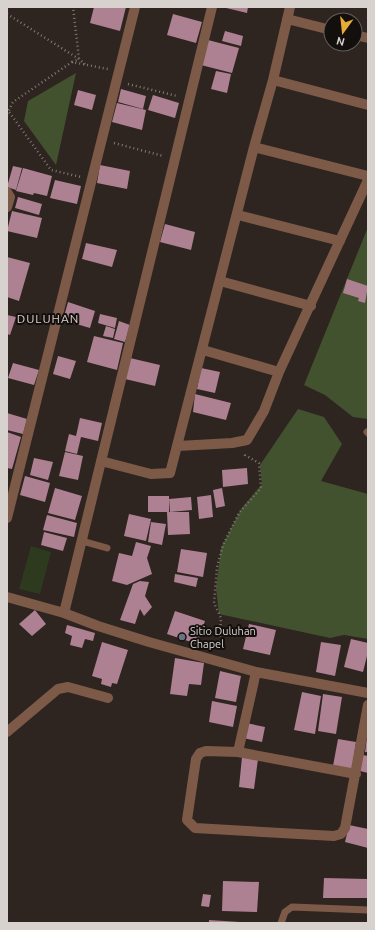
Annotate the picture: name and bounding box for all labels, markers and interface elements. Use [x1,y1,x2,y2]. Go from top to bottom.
north arrow [323,12,363,52]
text: N [335,35,346,49]
district label: DULUHAN [17,312,79,325]
place label: Sitio Duluhan Chapel [190,625,256,650]
marker: Sitio Duluhan Chapel [177,632,187,642]

